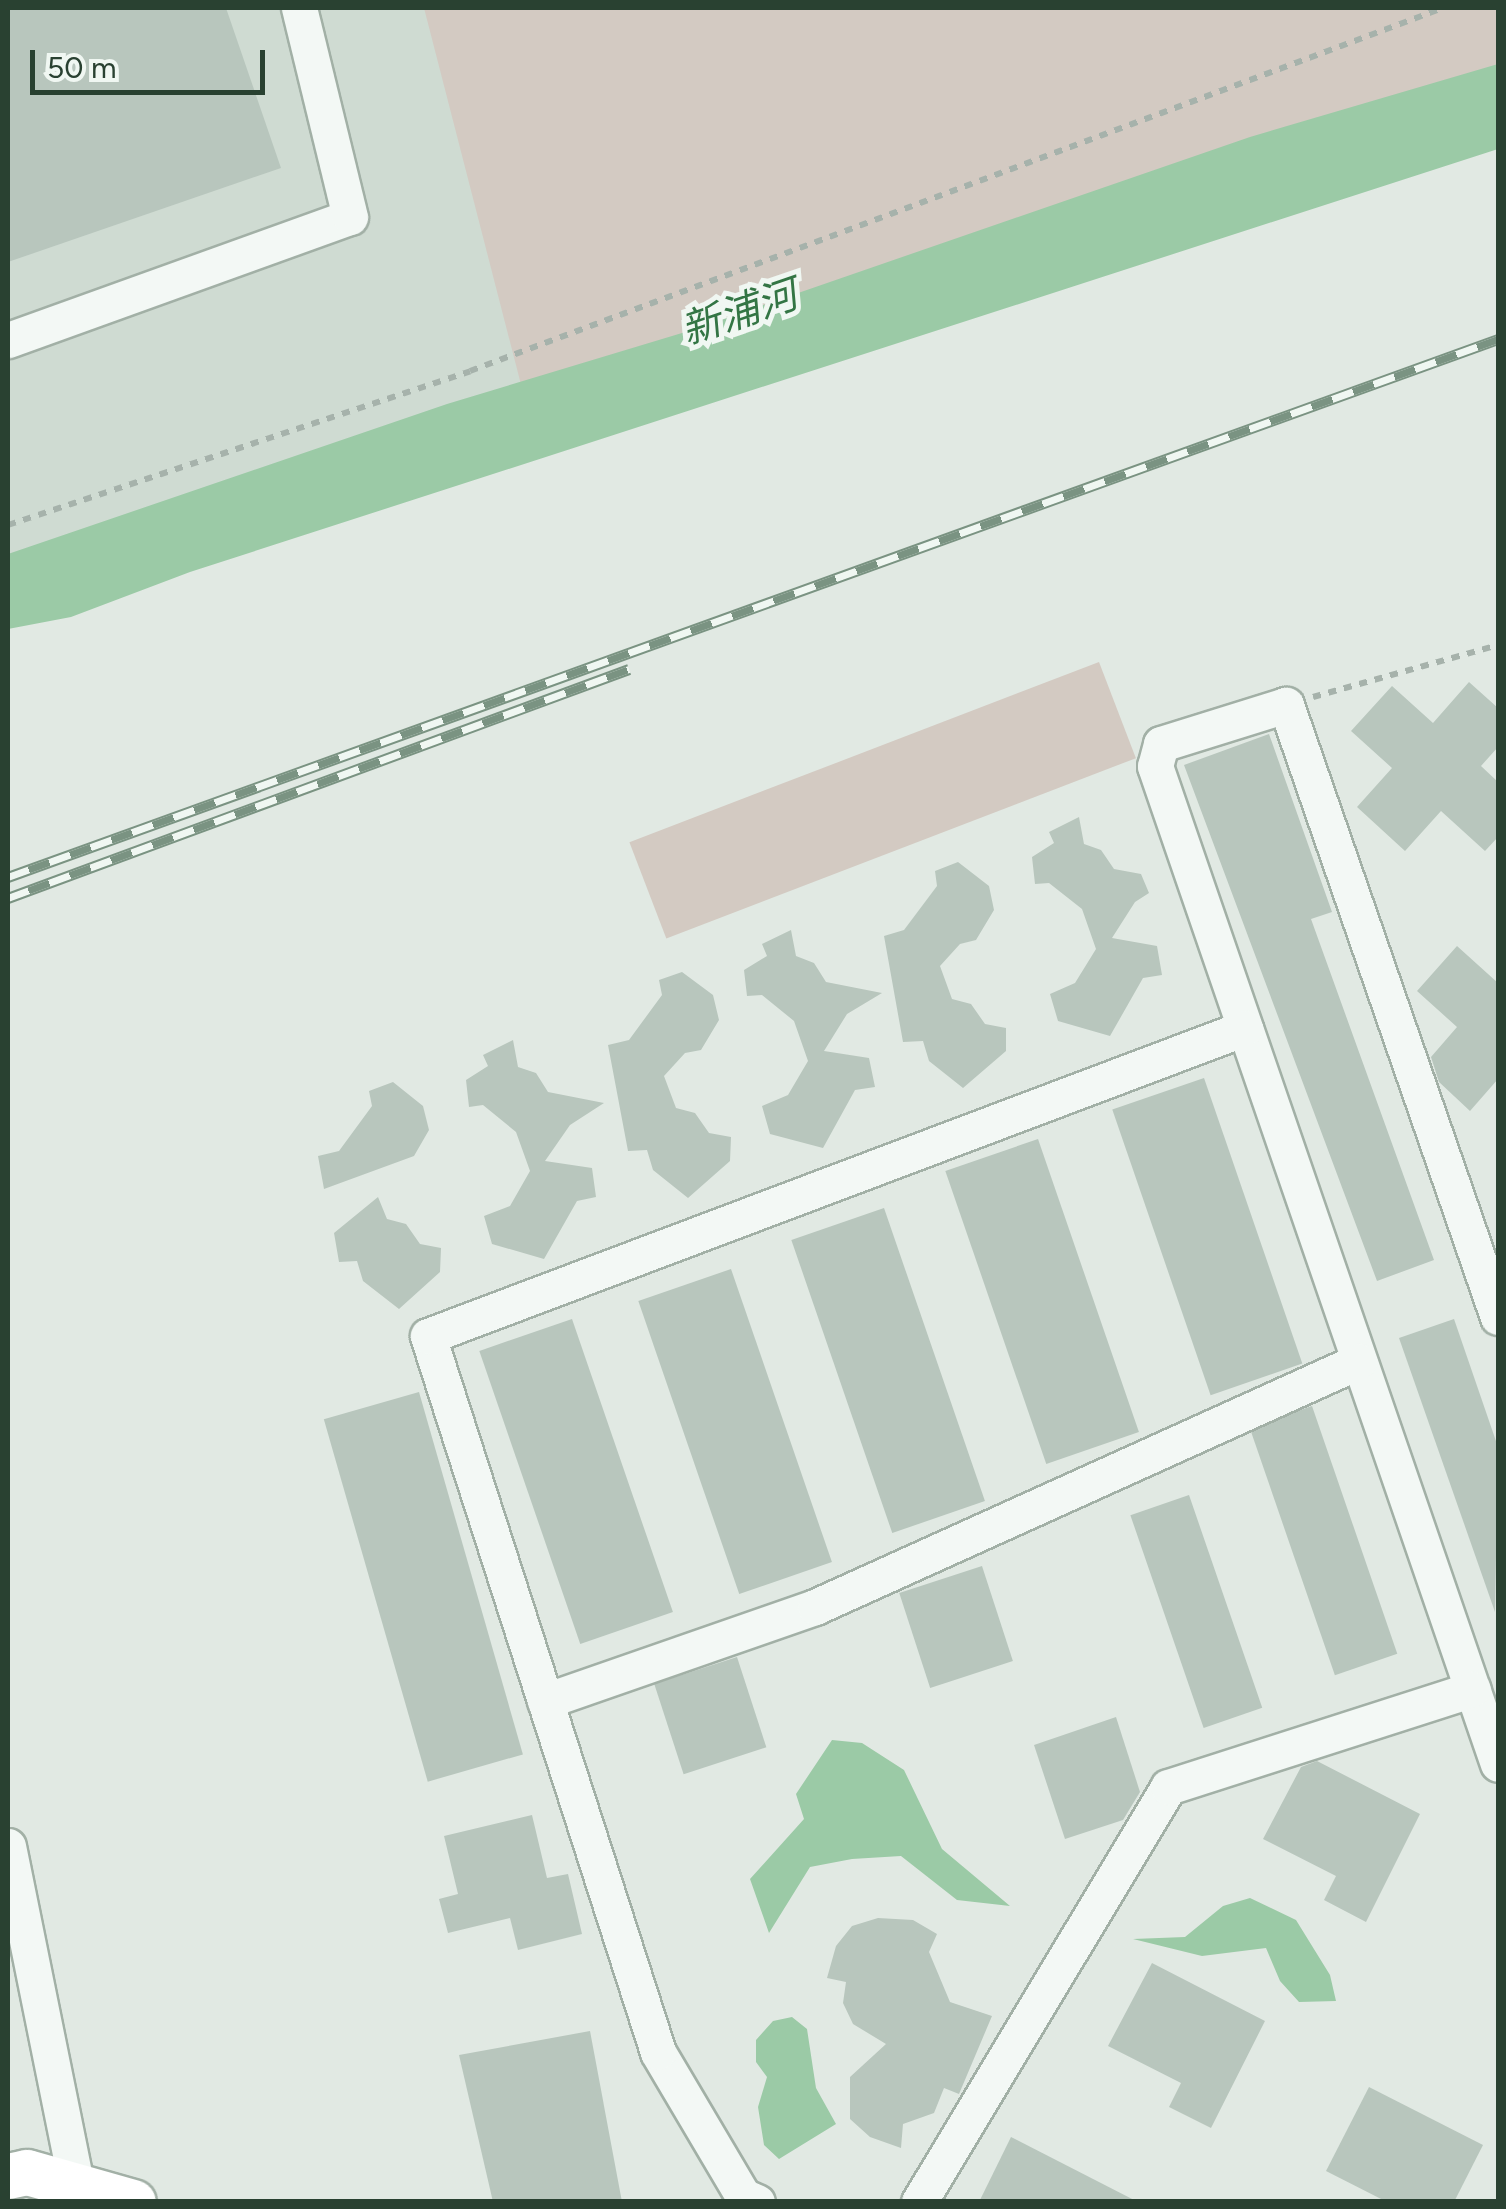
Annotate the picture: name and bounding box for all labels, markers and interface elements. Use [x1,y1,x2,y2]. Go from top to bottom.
scale bar [35,30,270,92]
text: 50 m [47,49,116,86]
water label: 新浦河 [674,270,804,354]

